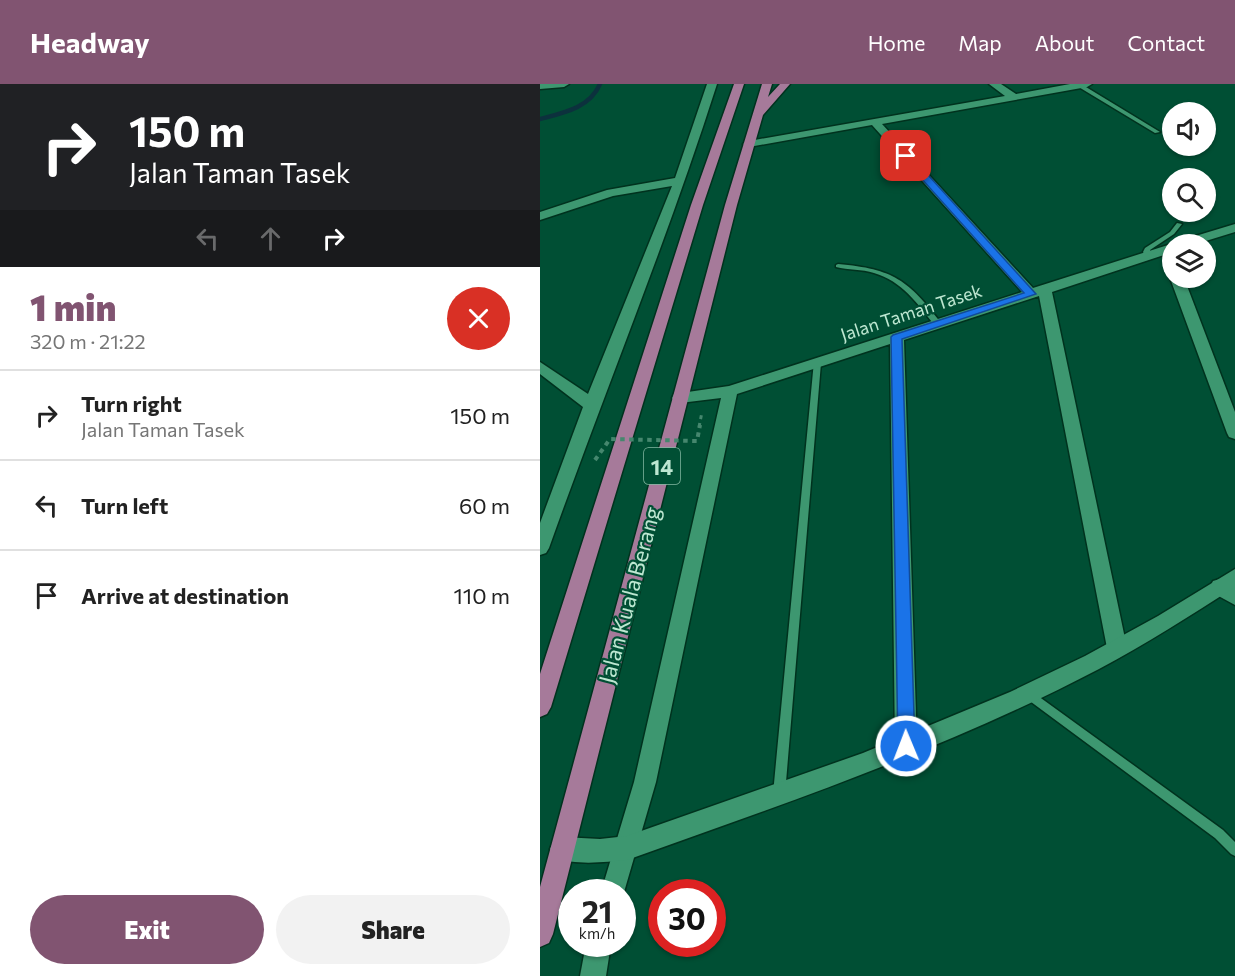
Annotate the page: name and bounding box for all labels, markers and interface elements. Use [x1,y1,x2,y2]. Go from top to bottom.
text: Headway [30,25,150,59]
text: Home [868,30,925,55]
text: Map [958,30,1002,55]
text: About [1035,30,1094,55]
text: Contact [1127,30,1205,55]
map controls [1162,102,1216,288]
button: sound [1162,102,1216,156]
text: 150 m [129,104,245,156]
icon: right [30,108,108,186]
pin [880,130,931,181]
icon: arrive [889,139,922,172]
text: Jalan Taman Tasek [129,156,350,189]
button: search [1162,168,1216,222]
icon: left [191,222,224,255]
icon: ahead [254,222,287,255]
icon: right [317,222,350,255]
button: layers [1162,234,1216,288]
street label: Jalan Taman Tasek [837,279,985,345]
text: 1 min [30,284,116,328]
button: close [447,287,510,350]
text: 320 m · 21:22 [30,329,146,353]
text: Turn right [81,390,182,417]
icon: right [30,399,63,432]
text: 150 m [450,402,510,429]
text: Jalan Taman Tasek [81,417,245,441]
road number: 14 [644,448,680,484]
icon: left [30,489,63,522]
text: Turn left [81,492,168,519]
text: 60 m [459,492,510,519]
street label: Jalan Kuala Berang [592,504,666,686]
icon: arrive [30,579,63,612]
text: Arrive at destination [81,582,289,609]
text: 110 m [453,582,510,609]
position arrow [874,714,938,778]
speed limit sign: 30 [648,879,726,957]
text: 21 [582,892,612,929]
button: Exit [30,895,264,964]
button: Share [276,895,510,964]
text: km/h [579,924,615,942]

